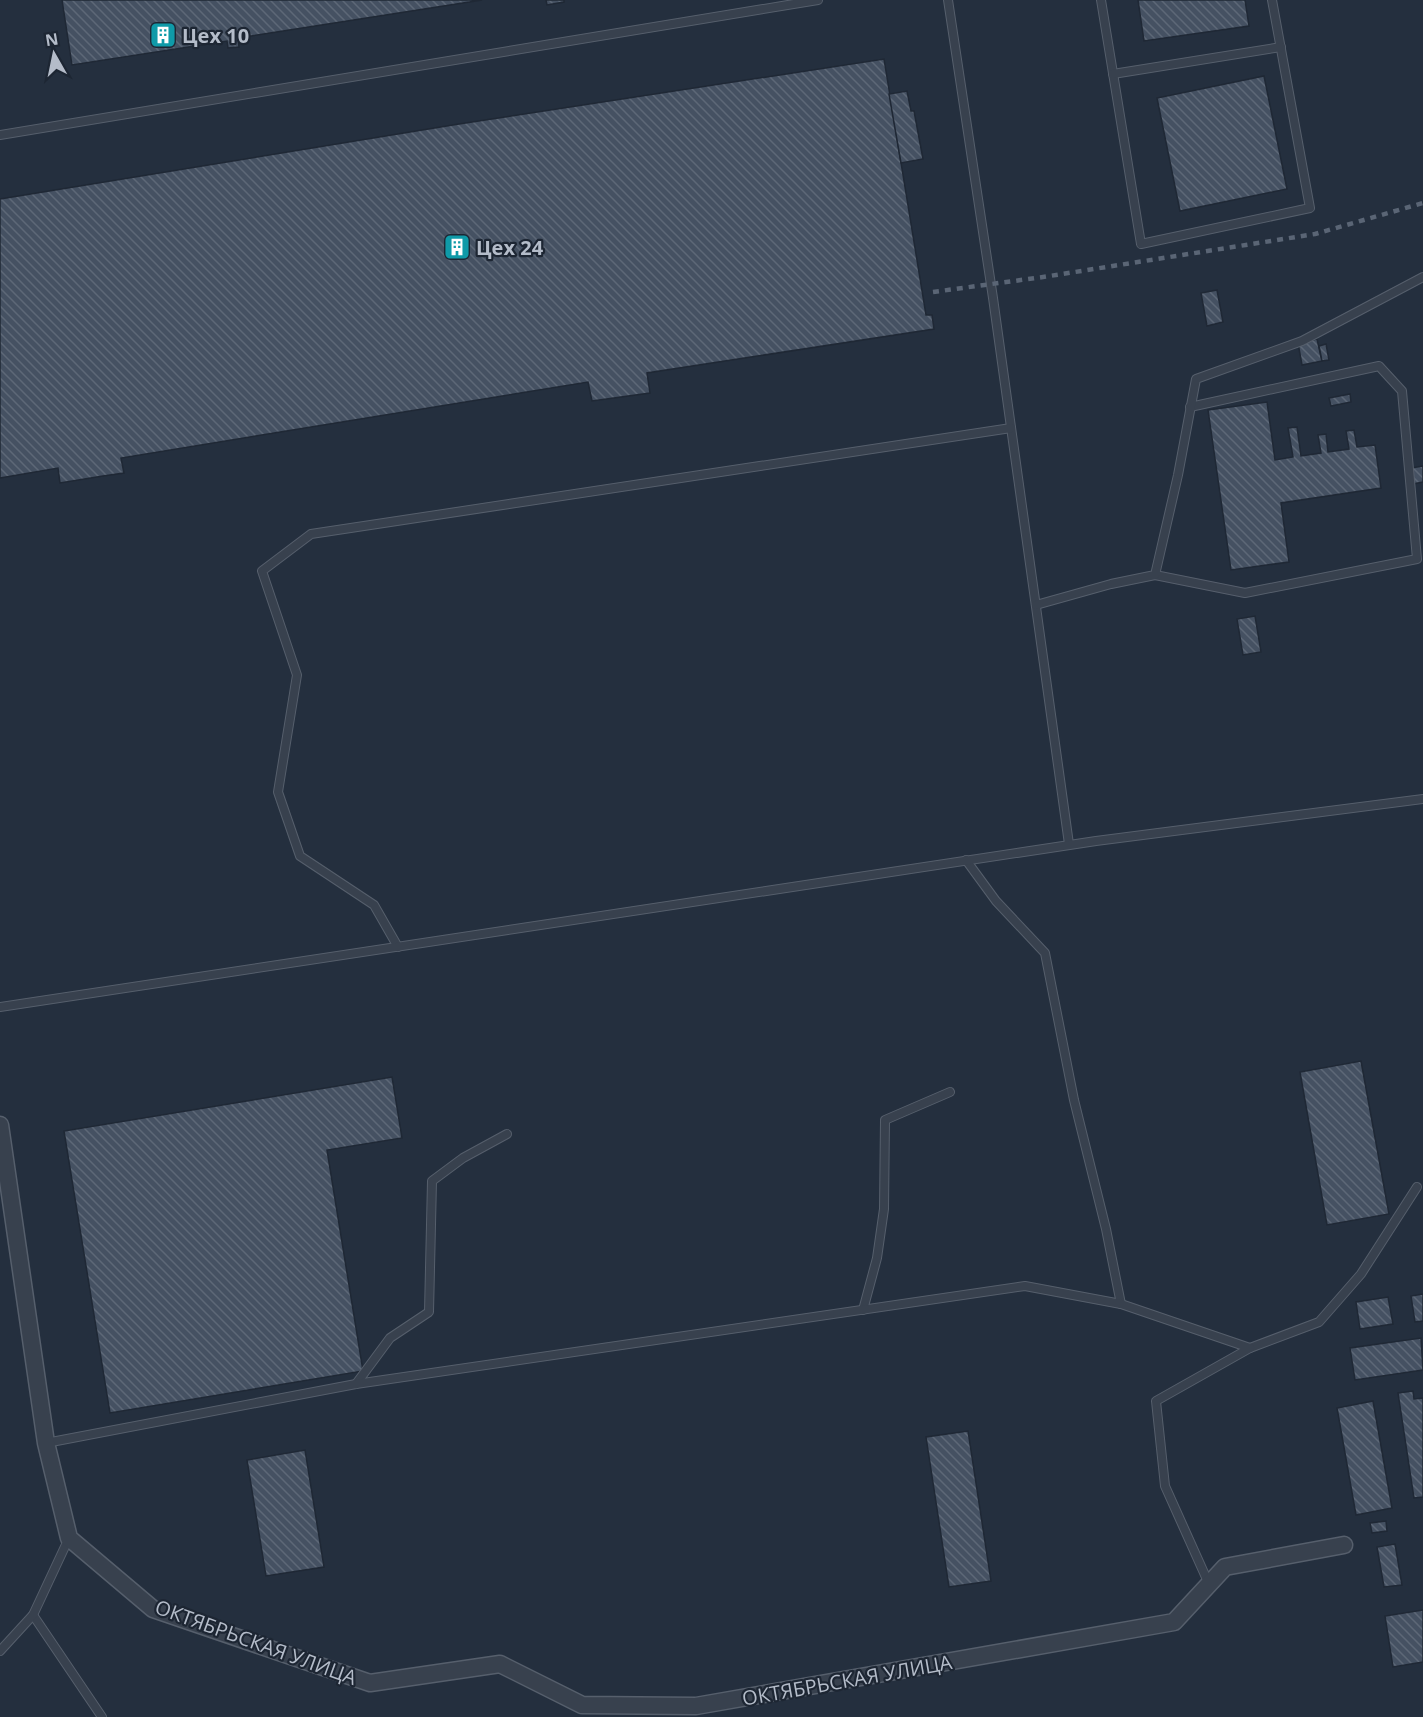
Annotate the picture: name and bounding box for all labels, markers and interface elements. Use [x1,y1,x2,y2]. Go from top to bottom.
building icon: Цех 10 [148,20,178,50]
place label: Цех 10 [182,22,249,49]
north arrow [24,24,84,84]
text: N [44,27,60,51]
building icon: Цех 24 [442,232,472,262]
place label: Цех 24 [476,234,544,261]
street label: ОКТЯБРЬСКАЯ УЛИЦА [151,1593,361,1691]
street label: ОКТЯБРЬСКАЯ УЛИЦА [740,1648,954,1712]

